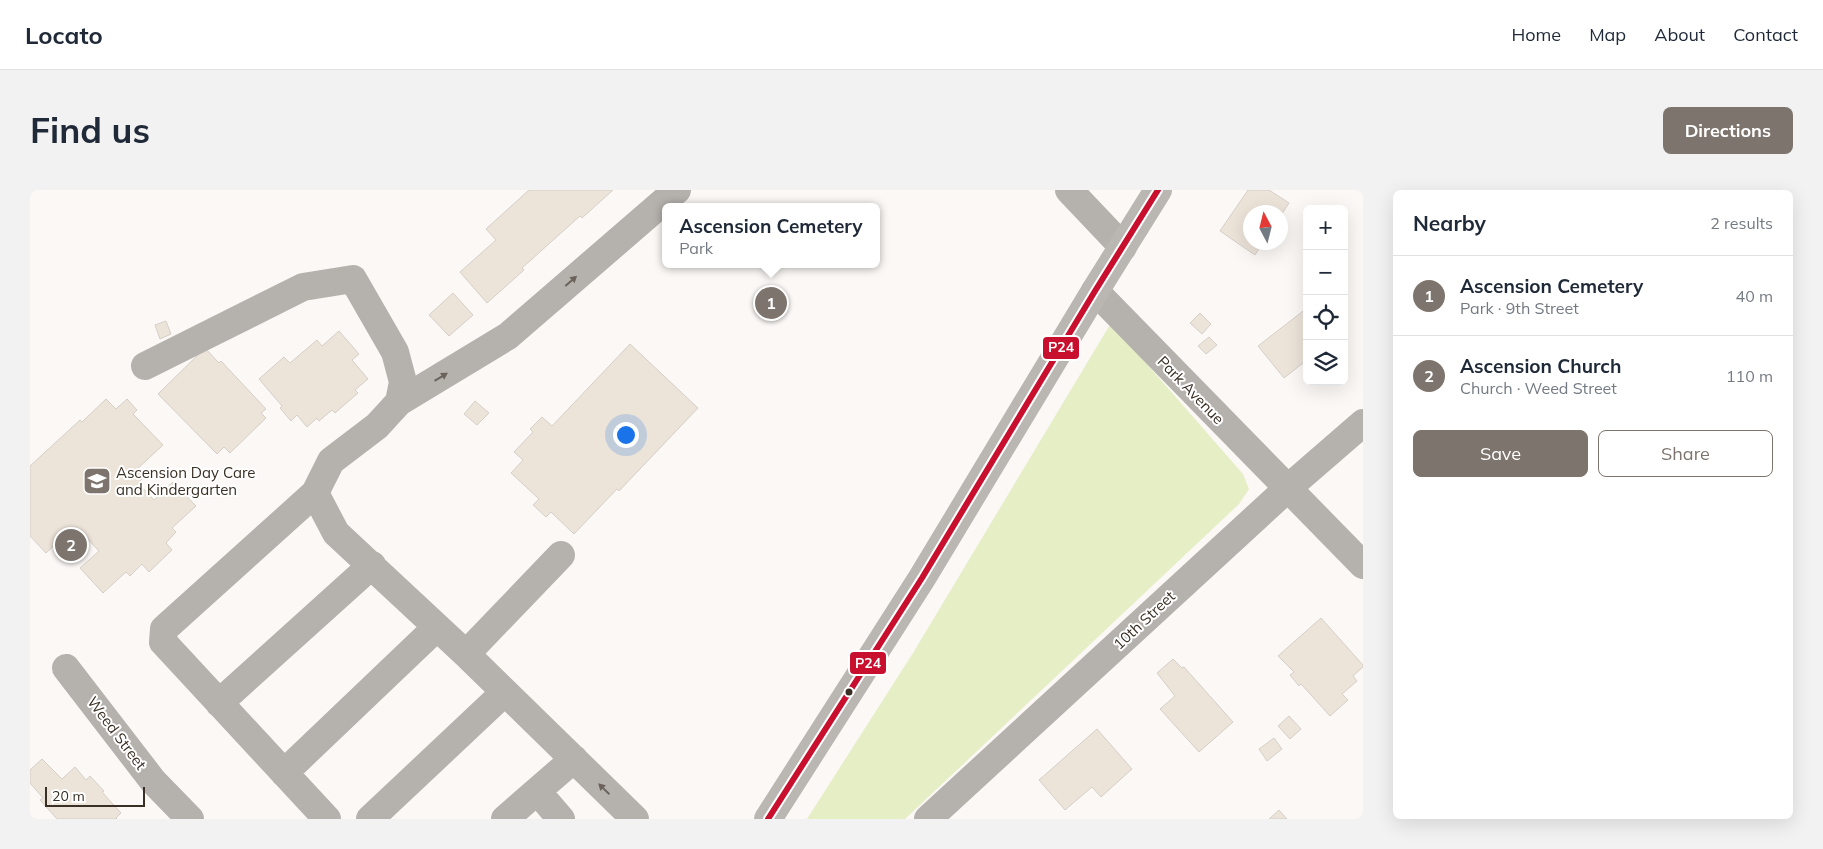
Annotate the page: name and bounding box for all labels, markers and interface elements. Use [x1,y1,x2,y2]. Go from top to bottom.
text: Locato [25,20,103,50]
text: Home [1511,23,1561,46]
text: Map [1589,23,1626,46]
text: About [1654,23,1705,46]
text: Contact [1733,23,1798,46]
button: Directions [1663,107,1793,154]
text: Find us [30,108,150,152]
popup [662,203,880,268]
north arrow [1243,205,1288,250]
map controls [1303,205,1348,385]
button: + [1303,205,1348,250]
text: Nearby [1413,210,1486,236]
text: 2 results [1710,213,1773,233]
text: Ascension Cemetery [679,214,863,238]
text: Park [679,238,713,258]
button: − [1303,250,1348,295]
text: Ascension Cemetery [1460,274,1643,298]
one-way arrow [565,275,577,287]
pin: 1 [755,284,787,322]
text: 1 [1424,286,1434,306]
text: 40 m [1736,286,1773,306]
button: locate [1303,295,1348,340]
text: Park · 9th Street [1460,298,1579,318]
line badge: P24 [1042,336,1080,360]
text: P24 [1048,338,1075,356]
button: layers [1303,340,1348,385]
street label: Park Avenue [1154,352,1228,428]
text: Ascension Church [1460,354,1621,378]
text: 2 [1424,366,1434,386]
text: 110 m [1726,366,1773,386]
one-way arrow [434,372,447,381]
text: Church · Weed Street [1460,378,1617,398]
your location [613,422,639,448]
button: Save [1413,430,1588,477]
button: Share [1598,430,1773,477]
place label: Ascension Day Care and Kindergarten [116,463,255,499]
school or university icon: Ascension Day Care and Kindergarten [82,466,112,496]
pin: 2 [55,526,87,564]
street label: 10th Street [1109,587,1179,653]
line badge: P24 [849,651,887,675]
text: P24 [855,654,882,672]
unlabelled marker [844,687,854,697]
street label: Weed Street [83,693,151,773]
one-way arrow [599,783,611,795]
scale bar [45,784,145,807]
text: 20 m [52,787,85,805]

